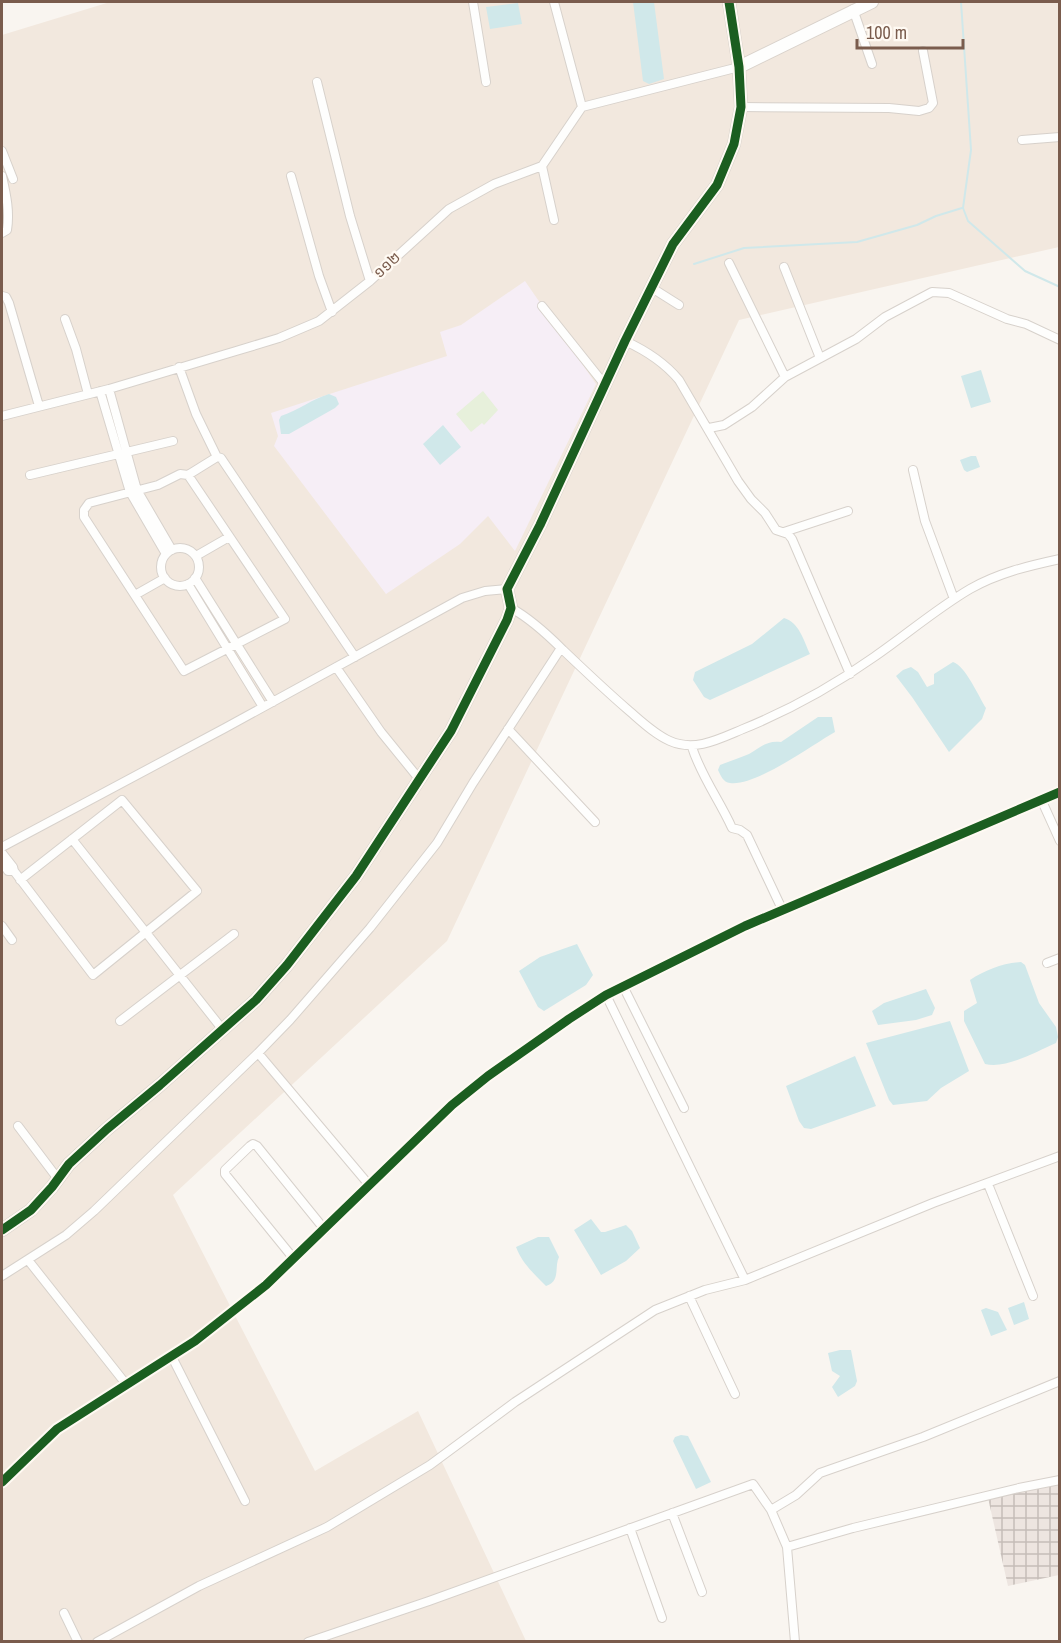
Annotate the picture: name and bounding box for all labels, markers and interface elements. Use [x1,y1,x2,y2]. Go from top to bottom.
scale bar [857,12,964,50]
text: 100 m [866,20,907,45]
street label: ១១២ [368,247,405,283]

